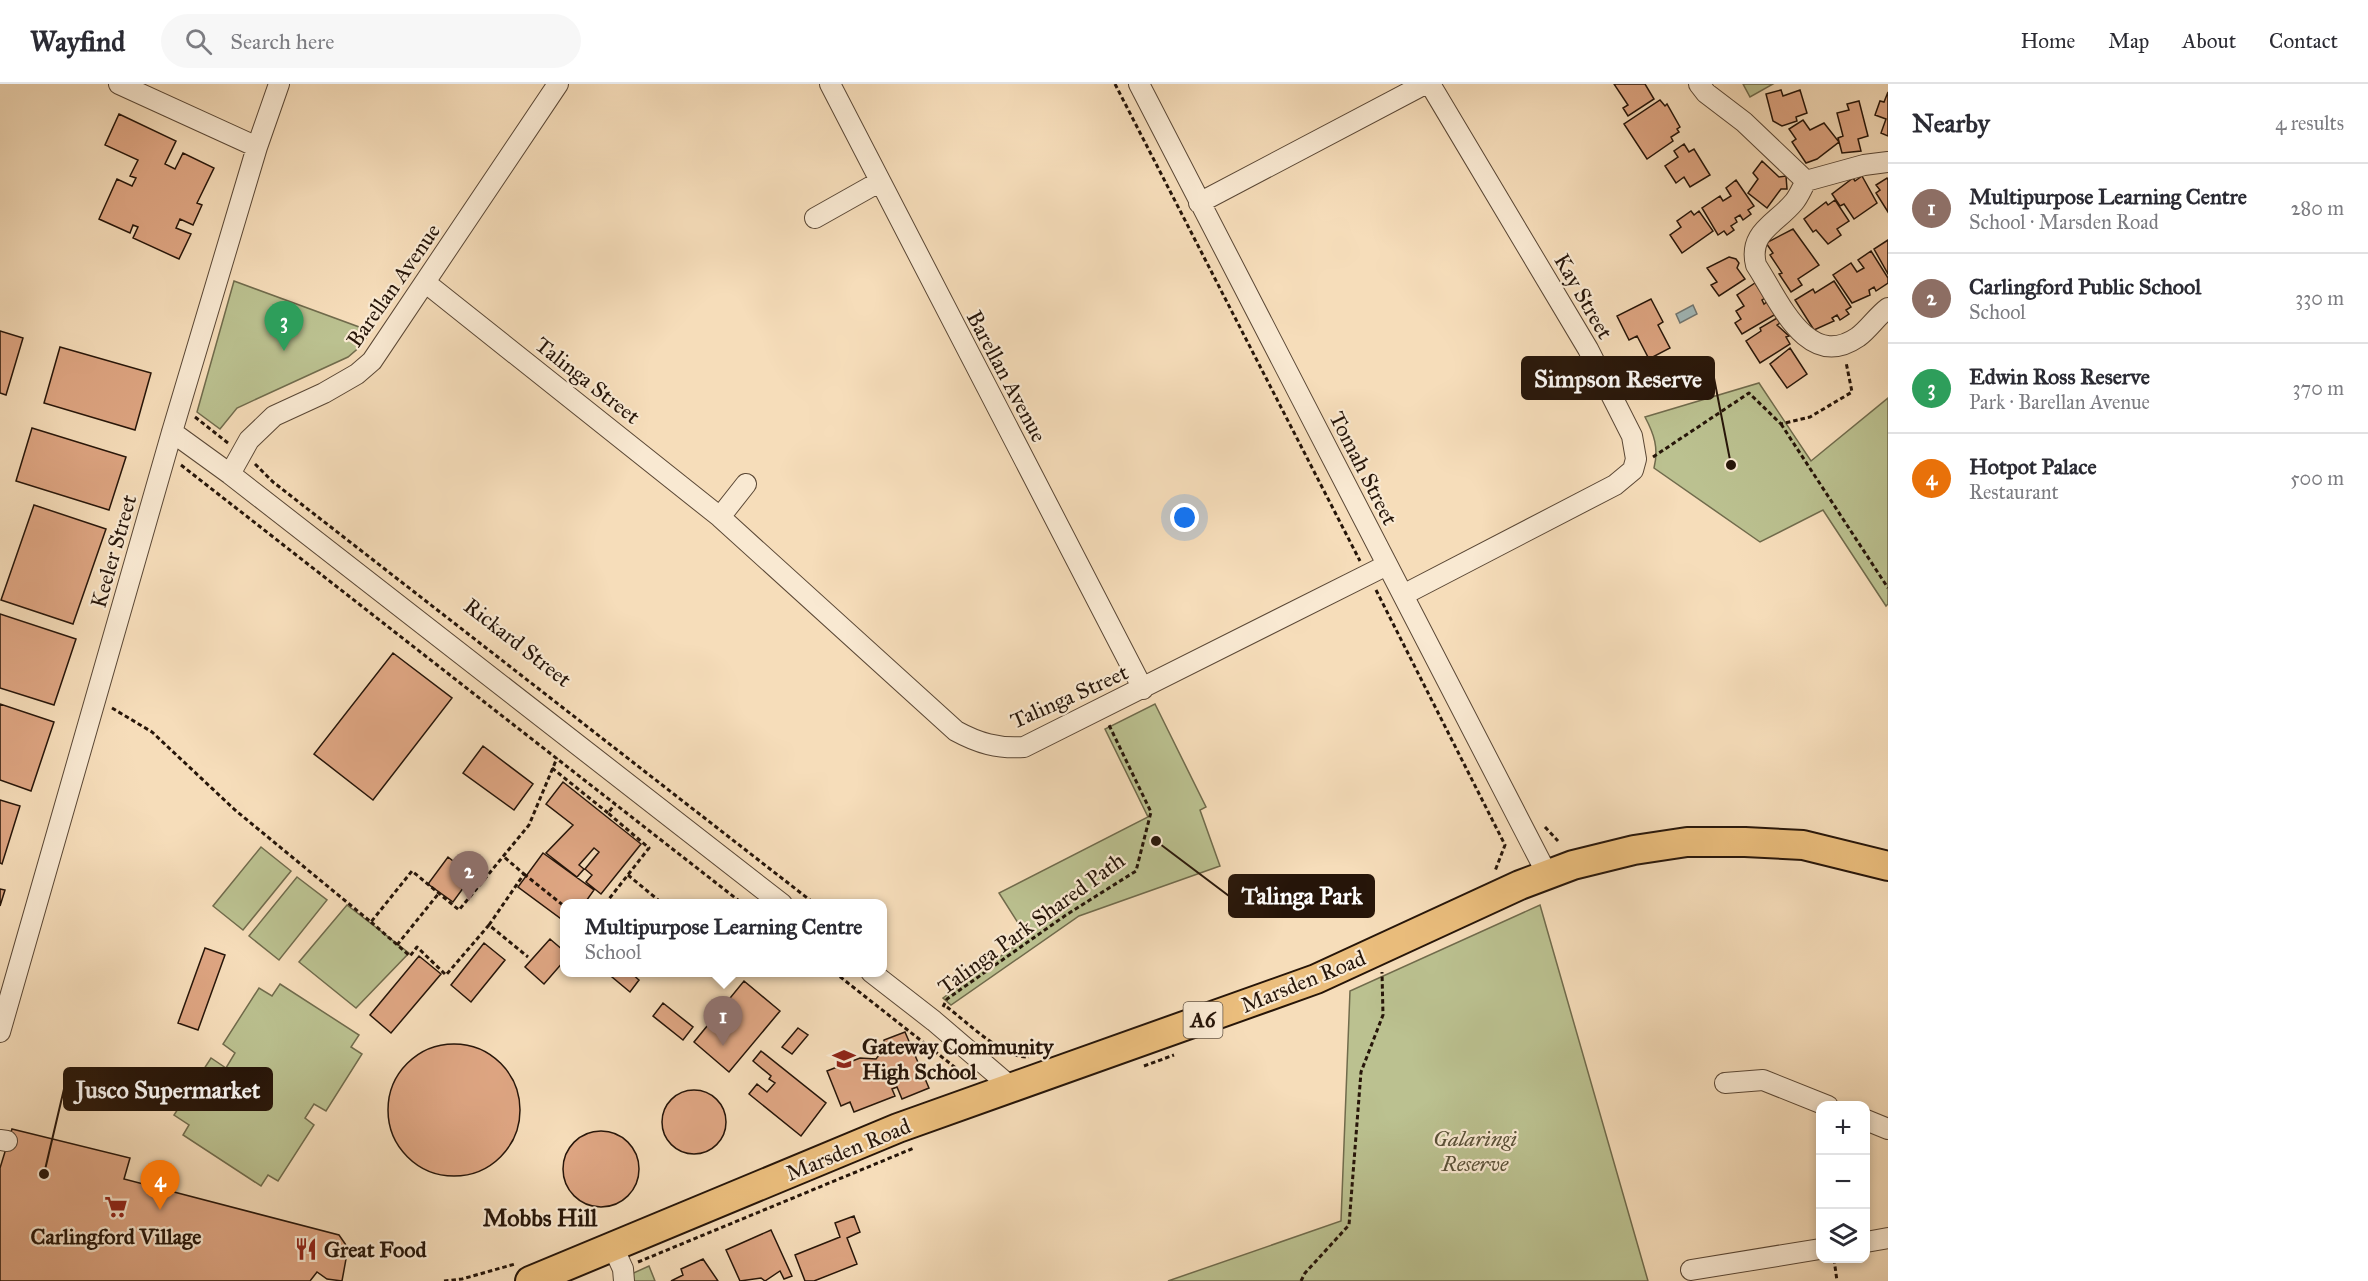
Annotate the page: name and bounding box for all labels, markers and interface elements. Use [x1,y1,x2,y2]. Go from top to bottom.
search box [161,14,581,68]
text: Wayfind [30,24,125,59]
icon: search [182,25,215,58]
text: Search here [230,28,334,55]
text: Home [2020,28,2075,54]
text: Map [2108,28,2149,54]
text: About [2182,28,2236,54]
text: Contact [2269,28,2338,54]
text: Nearby [1912,107,1990,139]
text: 4 results [2275,111,2344,135]
text: Multipurpose Learning Centre [1969,183,2247,210]
text: 1 [1928,196,1935,220]
text: 280 m [2291,196,2344,220]
text: School · Marsden Road [1969,210,2159,234]
street label: Barellan Avenue [341,218,446,352]
street label: Kay Street [1548,249,1619,344]
text: Carlingford Public School [1969,273,2201,300]
text: 2 [1927,286,1936,310]
text: 330 m [2295,286,2344,310]
text: School [1969,300,2026,324]
pin: 3 [264,302,304,351]
street label: Barellan Avenue [961,306,1053,447]
street label: Talinga Street [530,331,646,430]
callout: Simpson Reserve [1522,357,1714,399]
text: Edwin Ross Reserve [1969,363,2150,390]
text: Simpson Reserve [1534,364,1702,394]
text: 3 [1928,376,1936,400]
text: 370 m [2293,376,2344,400]
text: Park · Barellan Avenue [1969,390,2150,414]
street label: Tomah Street [1323,407,1404,530]
text: Hotpot Palace [1969,453,2097,480]
text: 4 [1926,466,1937,490]
text: 500 m [2290,466,2344,490]
text: Restaurant [1969,480,2059,504]
street label: Keeler Street [84,491,143,611]
your location [1170,503,1199,532]
street label: Rickard Street [459,592,577,693]
street label: Talinga Street [1006,658,1132,734]
street label: Talinga Park Shared Path [933,847,1130,1000]
pin: 2 [450,852,488,901]
callout: Talinga Park [1229,875,1374,917]
text: Talinga Park [1240,881,1363,911]
popup [560,899,887,977]
text: Multipurpose Learning Centre [585,913,862,940]
text: School [585,940,641,964]
street label: Marsden Road [1237,944,1369,1019]
pin: 1 [704,996,742,1046]
road number: A6 [1184,1002,1222,1038]
place label: Gateway Community High School [862,1033,1055,1085]
school or university icon: Gateway Community High School [831,1046,857,1072]
callout: Jusco Supermarket [64,1068,272,1110]
text: Jusco Supermarket [73,1075,261,1105]
map controls [1816,1101,1870,1263]
button: + [1816,1101,1870,1155]
street label: Marsden Road [782,1112,914,1187]
park label: Galaringi Reserve [1433,1125,1518,1177]
button: − [1816,1155,1870,1209]
pin: 4 [140,1160,180,1210]
supermarket icon: Carlingford Village [103,1194,129,1220]
district label: Mobbs Hill [483,1203,598,1233]
button: layers [1816,1209,1870,1263]
place label: Carlingford Village [31,1223,201,1250]
restaurant icon: Great Food [293,1236,319,1262]
place label: Great Food [324,1236,428,1263]

